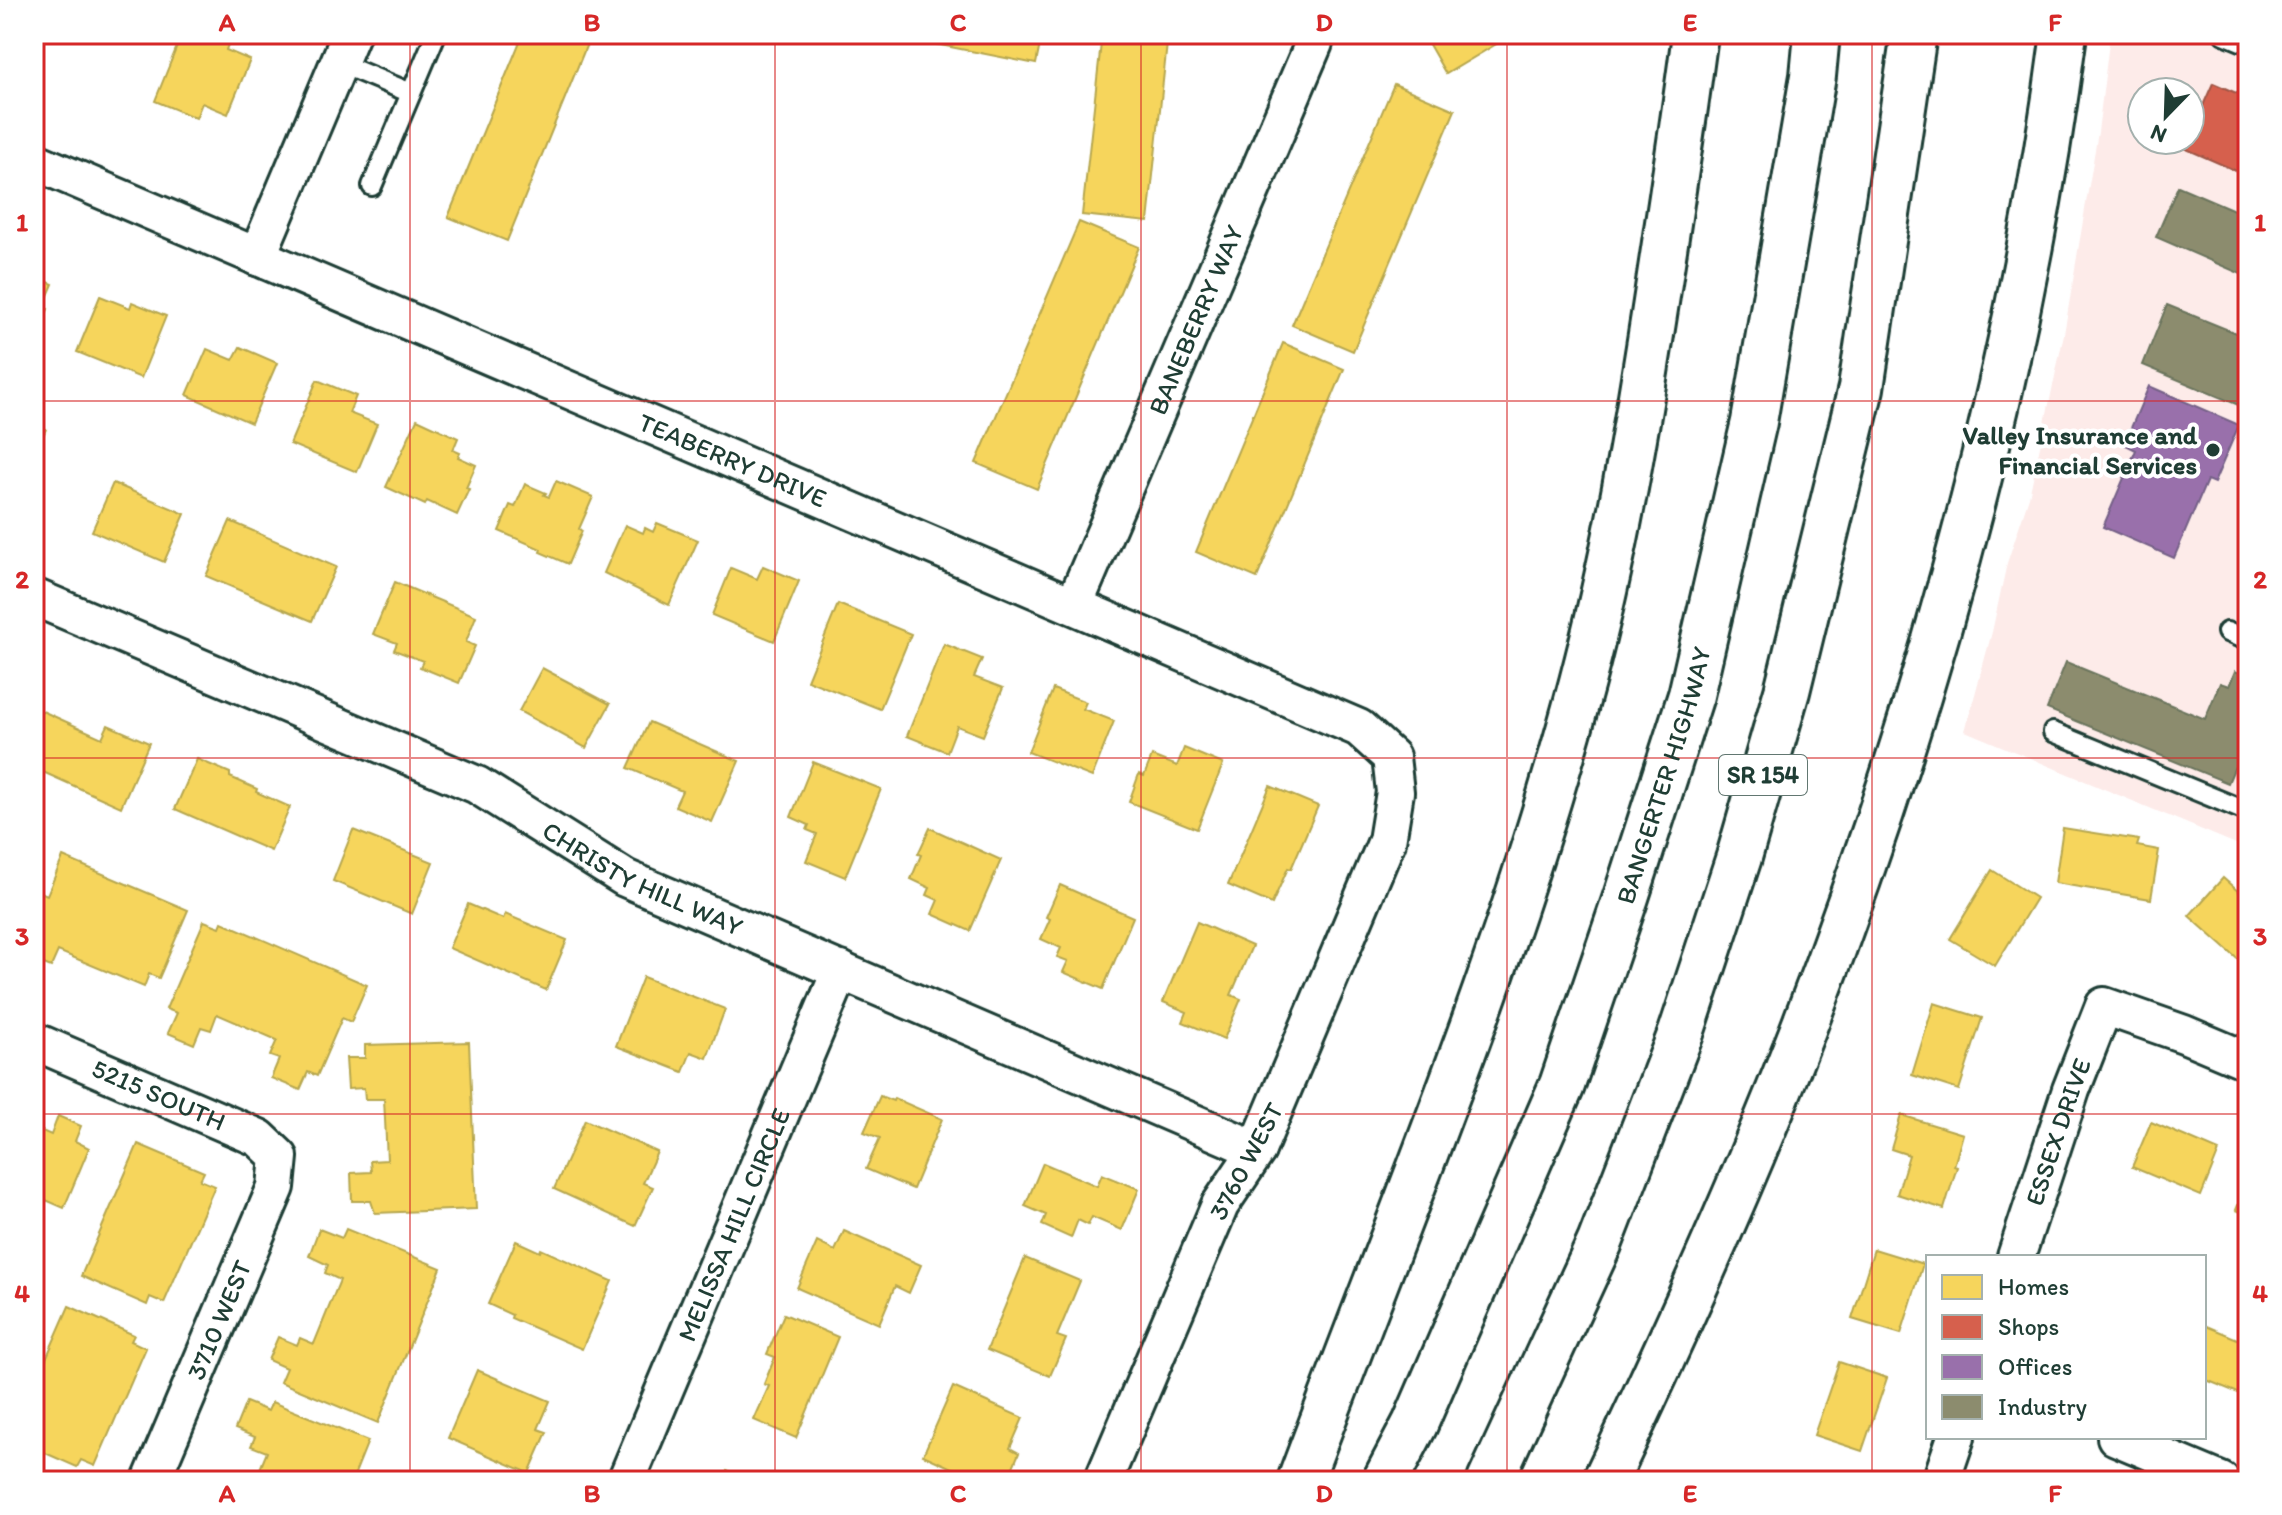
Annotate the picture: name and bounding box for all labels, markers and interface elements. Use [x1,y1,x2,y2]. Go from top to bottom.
text: A [218,6,236,38]
text: B [584,6,601,38]
text: C [950,6,967,38]
text: D [1315,6,1333,38]
text: E [1683,6,1697,38]
text: F [2048,6,2062,38]
north arrow [2126,76,2206,156]
text: N [2146,119,2170,149]
text: 1 [16,206,28,238]
text: 1 [2254,206,2266,238]
street label: BANEBERRY WAY [1141,220,1250,419]
street label: TEABERRY DRIVE [634,406,832,514]
place label: Valley Insurance and Financial Services [1962,419,2198,481]
marker: Valley Insurance and Financial Services [2204,441,2222,459]
text: 2 [15,563,29,595]
text: 2 [2253,563,2267,595]
street label: BANGERTER HIGHWAY [1609,643,1718,908]
road number: SR 154 [1719,755,1807,795]
street label: CHRISTY HILL WAY [536,814,748,943]
text: 3 [15,920,29,952]
text: 3 [2253,920,2267,952]
street label: 5215 SOUTH [87,1052,231,1138]
street label: ESSEX DRIVE [2018,1054,2098,1209]
street label: 3760 WEST [1202,1096,1290,1225]
street label: MELISSA HILL CIRCLE [671,1103,797,1346]
street label: 3710 WEST [180,1255,259,1385]
legend [1926,1255,2206,1439]
text: Homes [1998,1272,2069,1301]
text: 4 [14,1277,30,1309]
text: 4 [2252,1277,2268,1309]
text: Shops [1998,1312,2059,1341]
text: Offices [1998,1352,2072,1381]
text: Industry [1998,1392,2087,1421]
text: A [218,1477,236,1509]
text: B [584,1477,601,1509]
text: C [950,1477,967,1509]
text: D [1315,1477,1333,1509]
text: E [1683,1477,1697,1509]
text: F [2048,1477,2062,1509]

